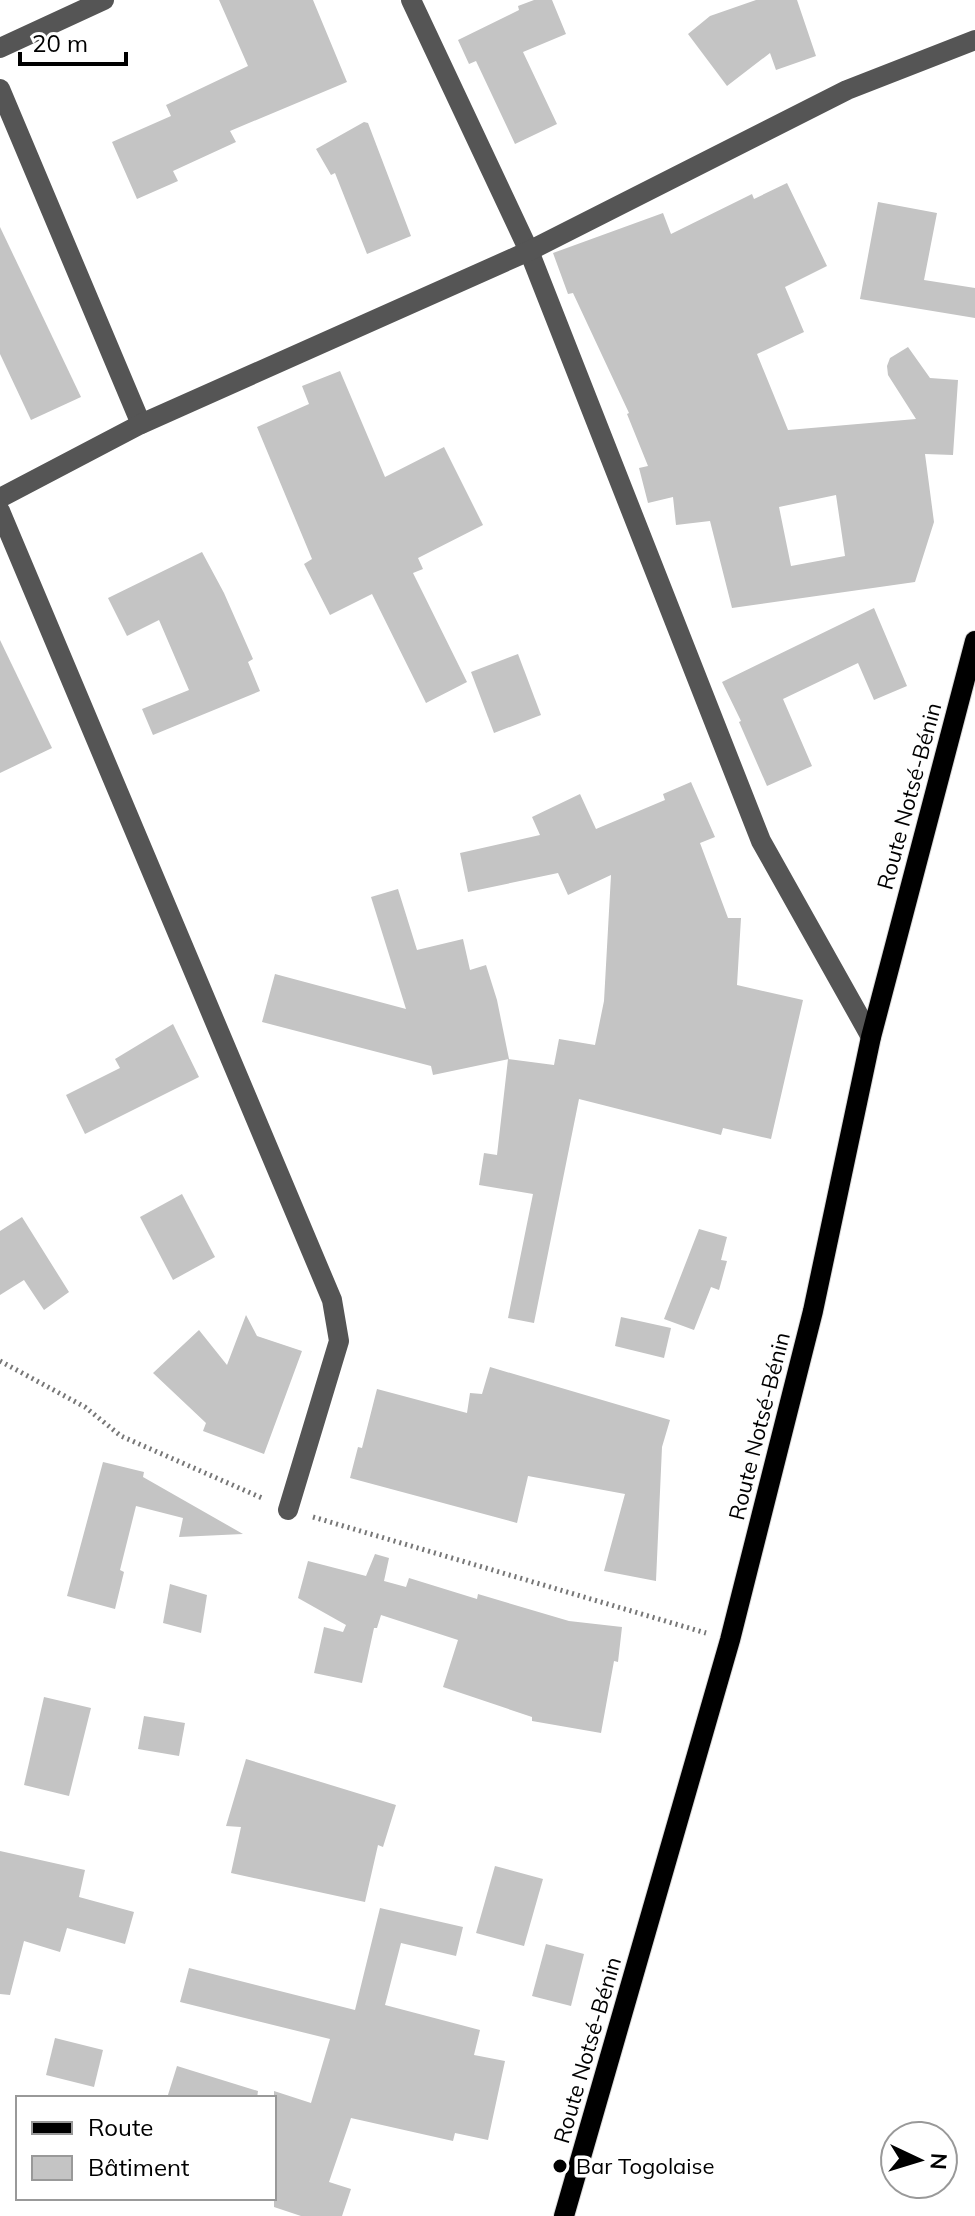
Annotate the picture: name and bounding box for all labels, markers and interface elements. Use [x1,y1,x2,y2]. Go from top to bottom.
scale bar [20,16,126,66]
text: 20 m [32,28,88,58]
street label: Route Notsé-Bénin [871,699,947,893]
street label: Route Notsé-Bénin [722,1329,796,1523]
street label: Route Notsé-Bénin [547,1954,627,2146]
legend [16,2096,276,2200]
text: Route [88,2112,153,2142]
north arrow [879,2120,959,2200]
text: Bâtiment [88,2152,189,2182]
place label: Bar Togolaise [576,2152,714,2180]
text: N [924,2152,953,2171]
marker: Bar Togolaise [551,2157,569,2175]

